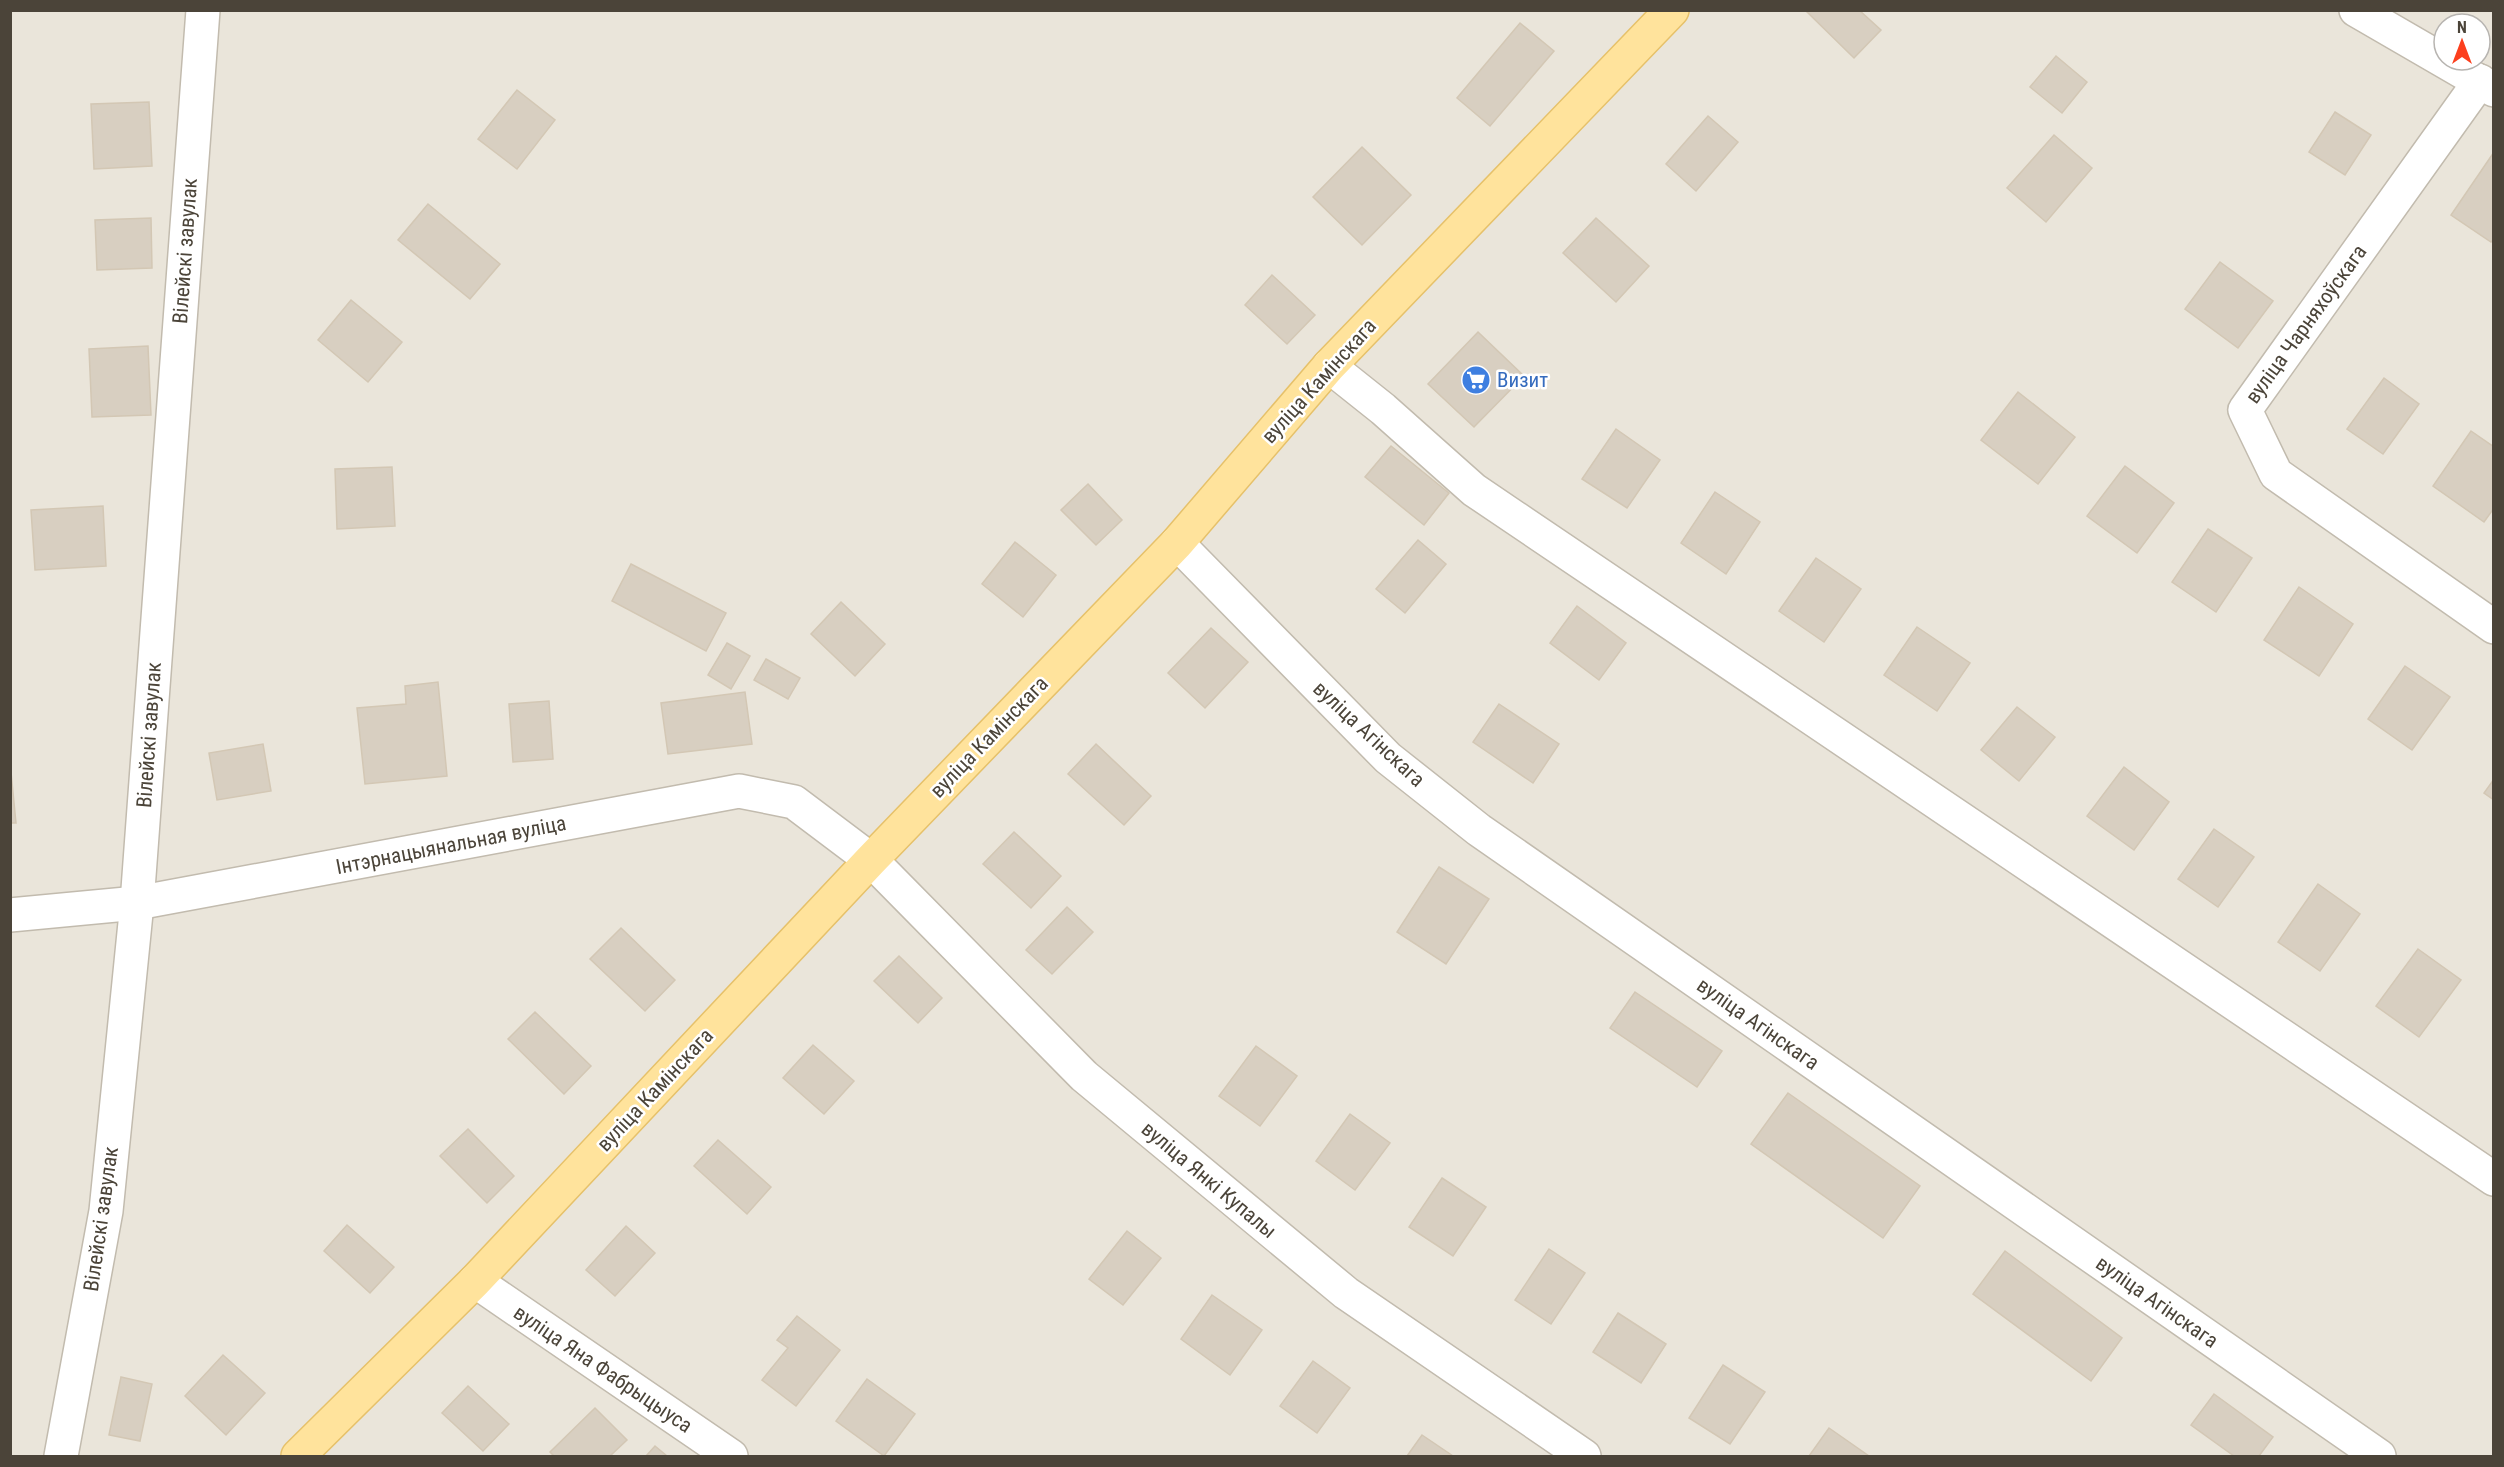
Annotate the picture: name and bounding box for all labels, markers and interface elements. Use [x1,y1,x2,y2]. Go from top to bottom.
north arrow [2432,12,2492,72]
text: N [2457,18,2467,37]
street label: Вілейскі завулак [168,177,202,325]
street label: вуліца Чарняхоўскага [2241,240,2371,408]
street label: вуліца Камінскага [1257,314,1381,448]
supermarket icon: Визит [1460,364,1492,396]
place label: Визит [1497,368,1548,392]
street label: Вілейскі завулак [132,661,166,809]
street label: вуліца Камінскага [925,672,1053,802]
street label: вуліца Агінскага [1308,676,1430,792]
street label: Інтэрнацыянальная вуліца [334,811,568,879]
street label: вуліца Агінскага [1692,973,1824,1075]
street label: вуліца Камінскага [592,1024,718,1156]
street label: вуліца Янкі Купалы [1137,1117,1281,1243]
street label: Вілейскі завулак [79,1145,123,1293]
street label: вуліца Агінскага [2091,1251,2223,1353]
street label: вуліца Яна Фабрыцыуса [509,1300,697,1438]

